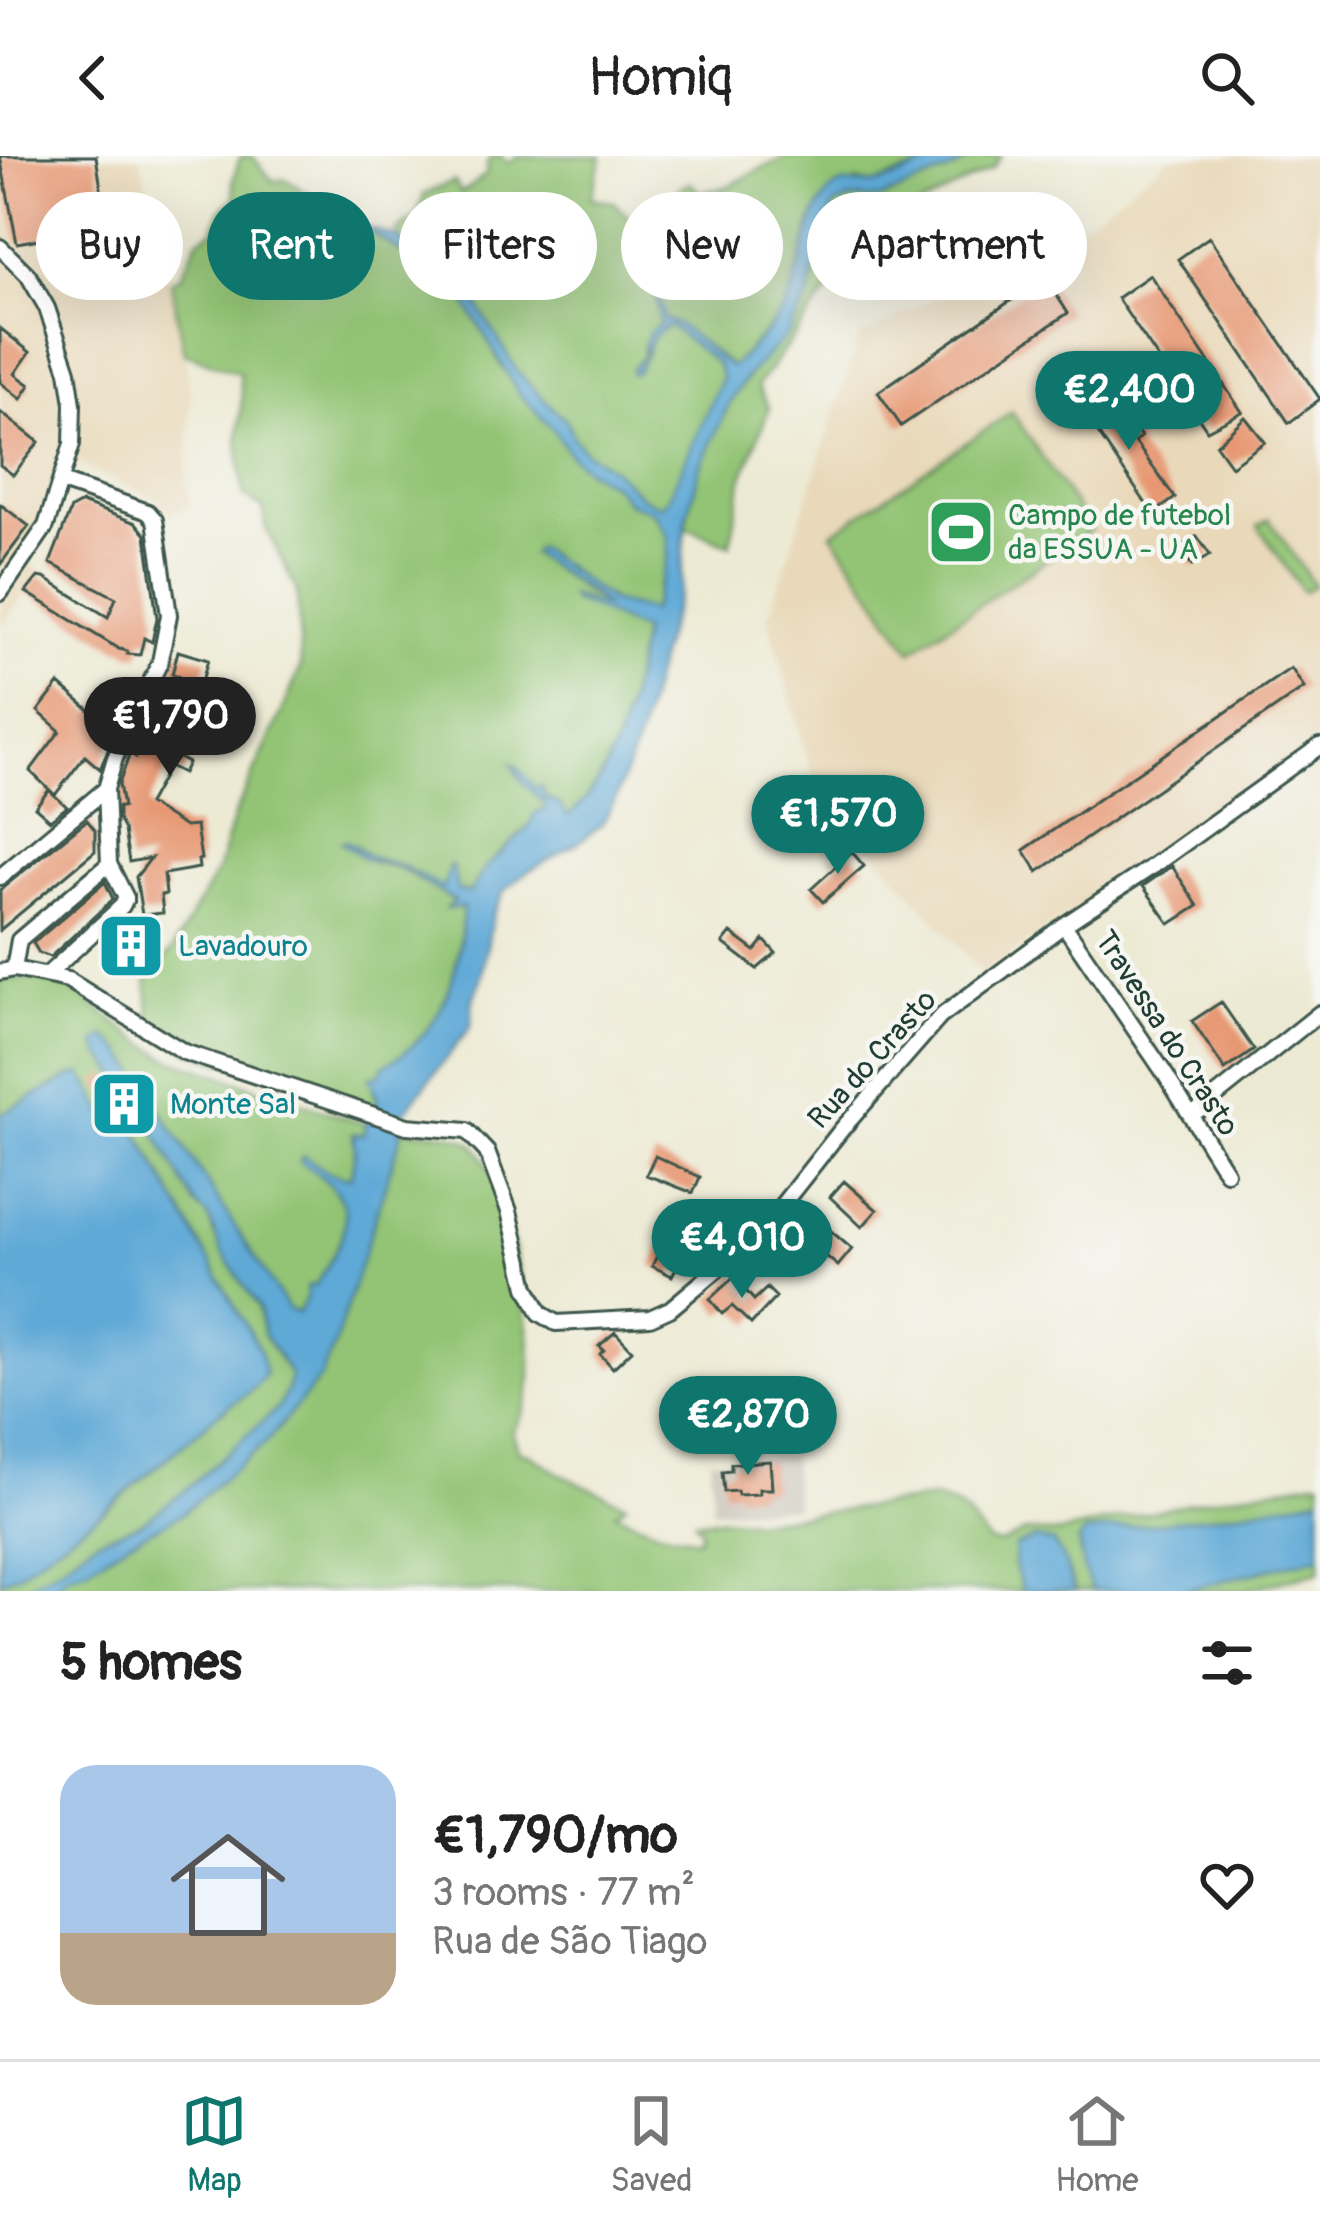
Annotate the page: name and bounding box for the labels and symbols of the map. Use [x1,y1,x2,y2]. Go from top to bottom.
pin: €2,400 [1031,351,1227,453]
sports icon: Campo de futebol da ESSUA - UA [926,497,996,567]
place label: Campo de futebol da ESSUA - UA [1008,497,1231,568]
pin: €1,790 [72,677,268,779]
pin: €1,570 [740,775,936,877]
building icon: Lavadouro [96,911,166,981]
street label: Travessa do Crasto [1086,924,1247,1143]
place label: Lavadouro [178,928,308,965]
street label: Rua do Crasto [800,982,944,1137]
building icon: Monte Sal [89,1069,159,1139]
place label: Monte Sal [170,1086,296,1123]
pin: €4,010 [644,1199,840,1301]
pin: €2,870 [650,1376,846,1478]

